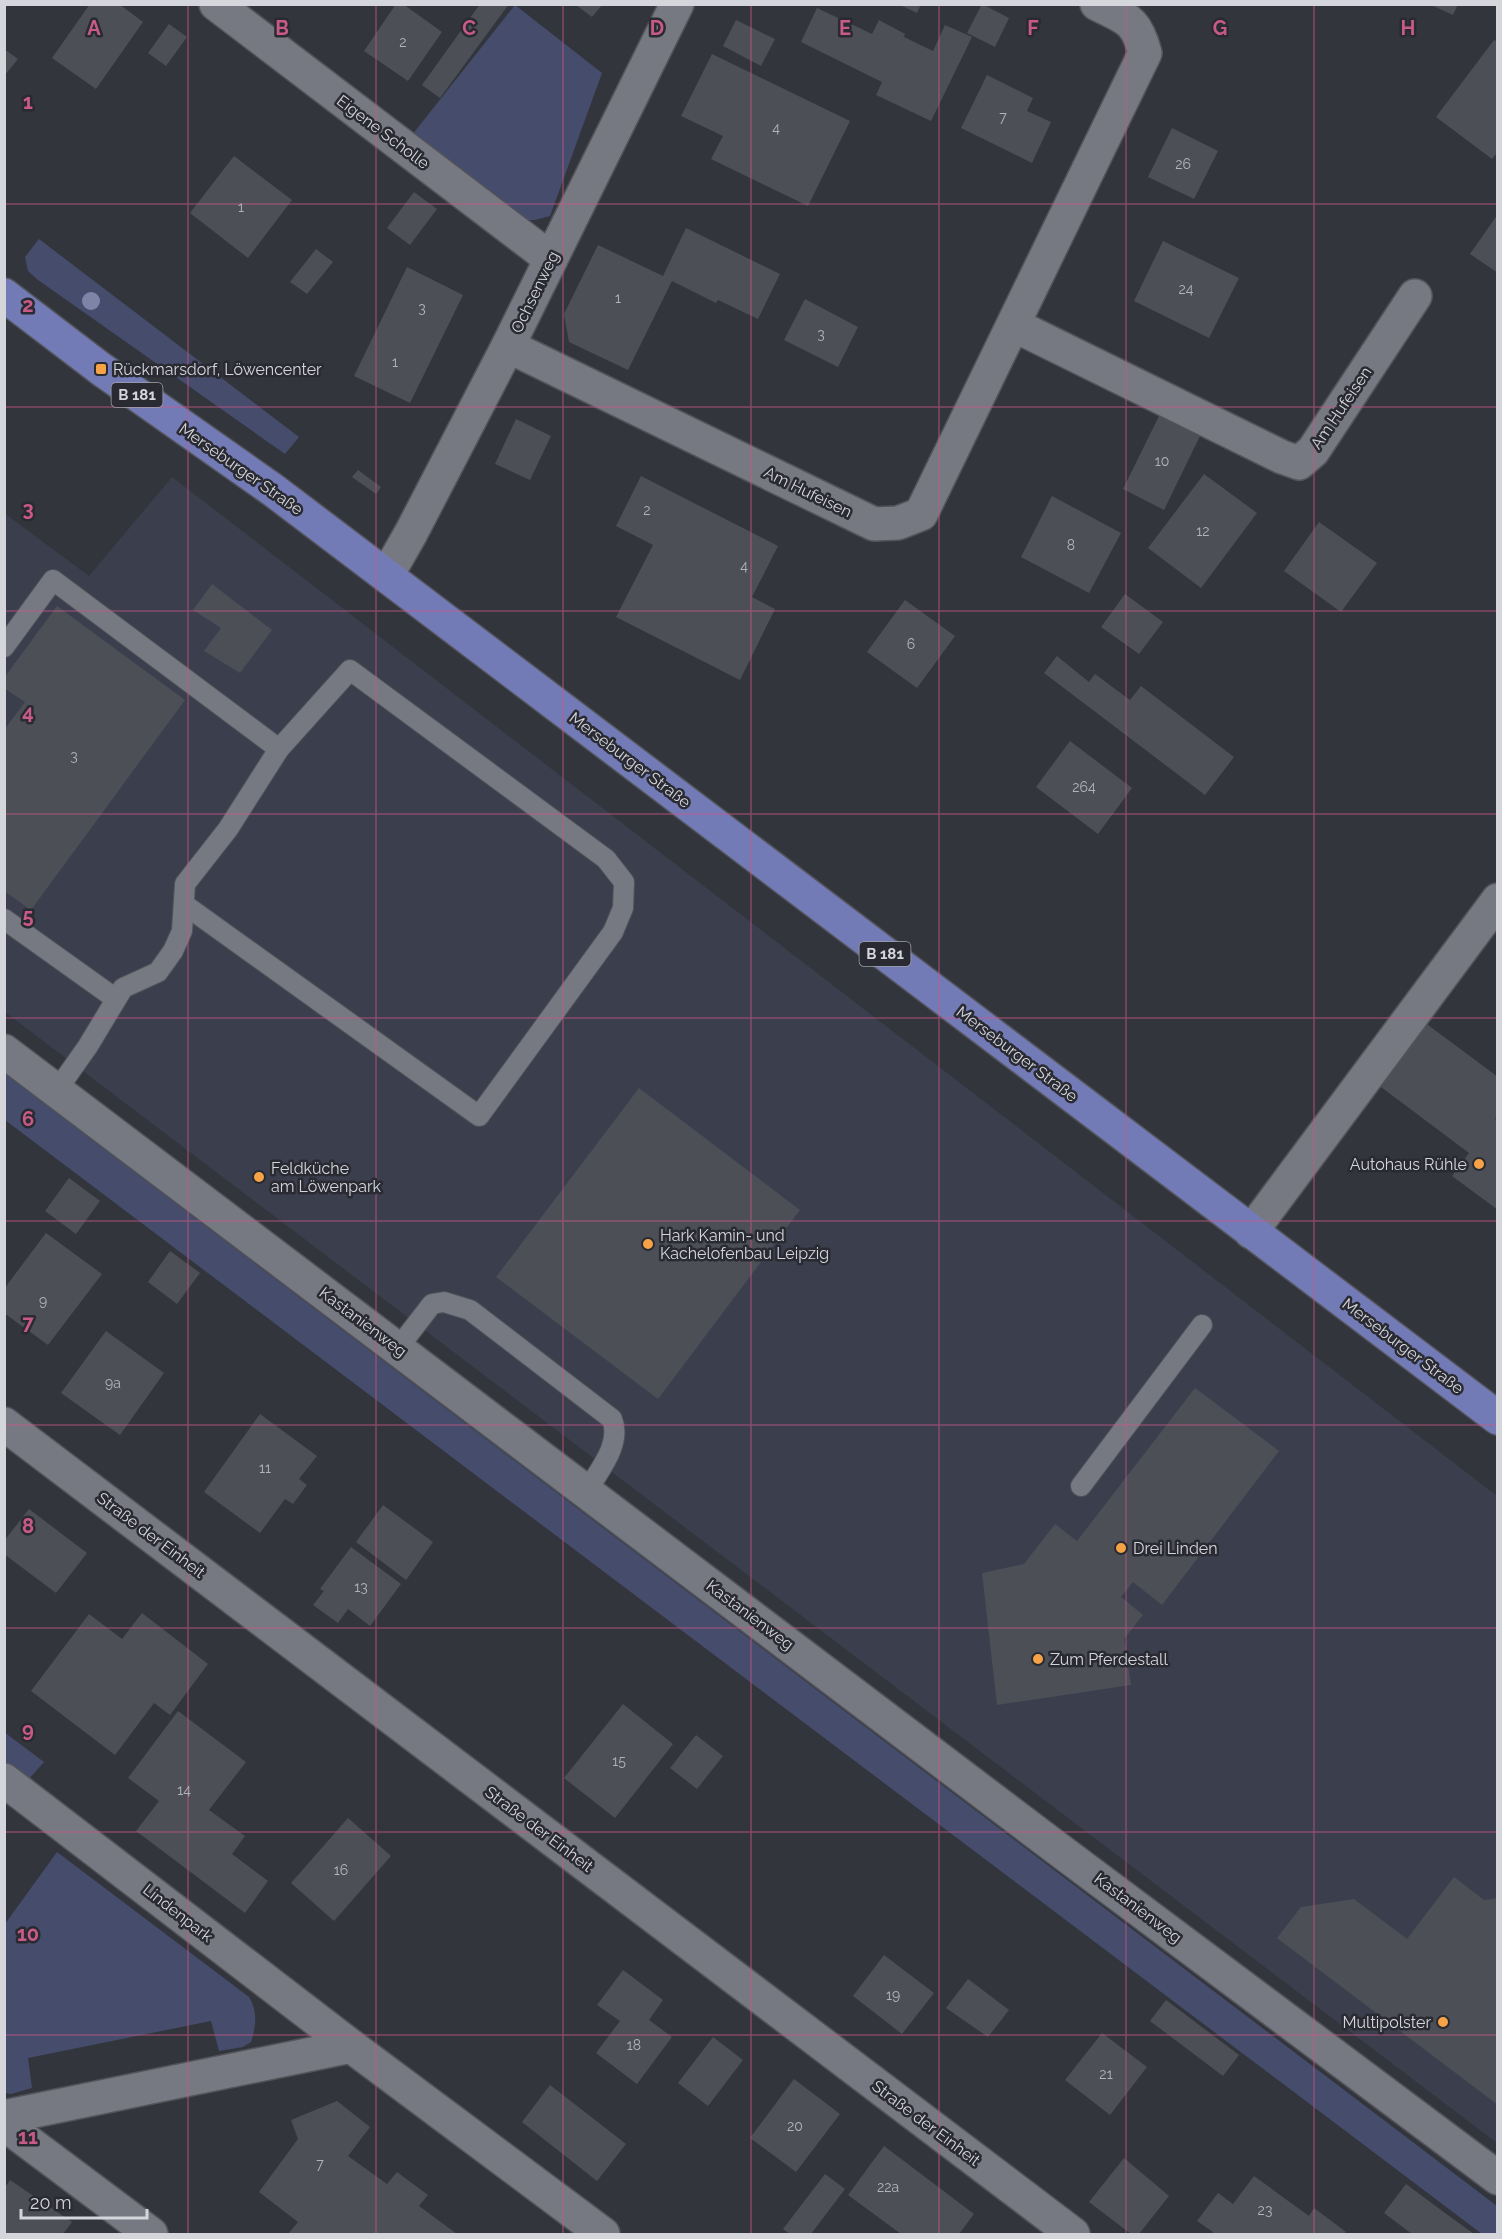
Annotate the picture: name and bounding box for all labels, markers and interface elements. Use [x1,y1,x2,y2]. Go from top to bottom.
text: A [87,16,101,40]
text: B [275,16,289,40]
text: C [462,16,476,40]
text: D [650,16,664,40]
text: E [839,16,851,40]
text: F [1027,16,1039,40]
text: G [1213,16,1227,40]
text: H [1401,16,1415,40]
house number: 2 [399,34,407,50]
text: 1 [23,90,33,114]
street label: Eigene Scholle [333,91,433,173]
house number: 7 [999,109,1007,125]
house number: 4 [772,120,780,136]
house number: 26 [1175,156,1191,172]
house number: 1 [238,199,244,215]
street label: Ochsenweg [507,248,563,336]
house number: 24 [1179,281,1194,297]
house number: 1 [615,290,621,306]
text: 2 [22,293,34,317]
house number: 3 [418,300,426,316]
house number: 3 [817,326,825,342]
house number: 1 [392,354,398,370]
place label: Rückmarsdorf, Löwencenter [113,360,322,379]
marker: Rückmarsdorf, Löwencenter [94,362,108,376]
street label: Am Hufeisen [1306,363,1376,453]
road number: B 181 [112,383,162,407]
street label: Merseburger Straße [175,419,307,519]
house number: 10 [1155,453,1169,469]
street label: Am Hufeisen [761,463,855,521]
text: 3 [22,497,34,521]
house number: 2 [643,502,651,518]
house number: 12 [1196,523,1210,539]
house number: 8 [1067,537,1075,553]
house number: 4 [740,558,748,574]
house number: 6 [907,636,915,652]
text: 4 [22,700,34,724]
street label: Merseburger Straße [566,708,694,812]
house number: 3 [70,748,78,764]
house number: 264 [1072,779,1096,795]
text: 5 [22,904,34,928]
road number: B 181 [860,942,910,966]
street label: Merseburger Straße [953,1002,1081,1106]
text: 6 [22,1107,34,1131]
place label: Autohaus Rühle [1350,1155,1467,1174]
marker: Autohaus Rühle [1472,1157,1486,1171]
place label: Feldküche am Löwenpark [271,1159,382,1196]
marker: Feldküche am Löwenpark [252,1170,266,1184]
place label: Hark Kamin- und Kachelofenbau Leipzig [660,1226,829,1263]
marker: Hark Kamin- und Kachelofenbau Leipzig [641,1237,655,1251]
street label: Kastanienweg [316,1283,410,1361]
house number: 9 [39,1293,47,1309]
street label: Merseburger Straße [1339,1294,1467,1398]
text: 7 [22,1311,34,1335]
house number: 9a [105,1375,121,1391]
house number: 11 [259,1460,271,1476]
street label: Straße der Einheit [93,1488,209,1582]
text: 8 [22,1514,34,1538]
place label: Drei Linden [1133,1539,1218,1558]
marker: Drei Linden [1114,1541,1128,1555]
street label: Kastanienweg [703,1576,797,1654]
house number: 13 [354,1579,368,1595]
place label: Zum Pferdestall [1050,1650,1168,1669]
marker: Zum Pferdestall [1031,1652,1045,1666]
text: 9 [22,1718,34,1742]
house number: 15 [612,1753,626,1769]
house number: 14 [177,1782,191,1798]
street label: Straße der Einheit [481,1782,597,1876]
house number: 16 [334,1862,348,1878]
street label: Kastanienweg [1091,1869,1185,1947]
street label: Lindenpark [139,1880,217,1947]
text: 10 [17,1922,39,1946]
house number: 19 [886,1987,900,2003]
place label: Multipolster [1343,2013,1431,2032]
marker: Multipolster [1436,2015,1450,2029]
house number: 18 [627,2037,641,2053]
house number: 21 [1099,2066,1113,2082]
street label: Straße der Einheit [868,2076,984,2170]
house number: 20 [787,2118,803,2134]
text: 11 [18,2125,38,2149]
house number: 7 [316,2156,324,2172]
house number: 22a [877,2179,899,2195]
scale bar [21,2182,147,2220]
text: 20 m [30,2192,72,2213]
house number: 23 [1258,2202,1272,2218]

